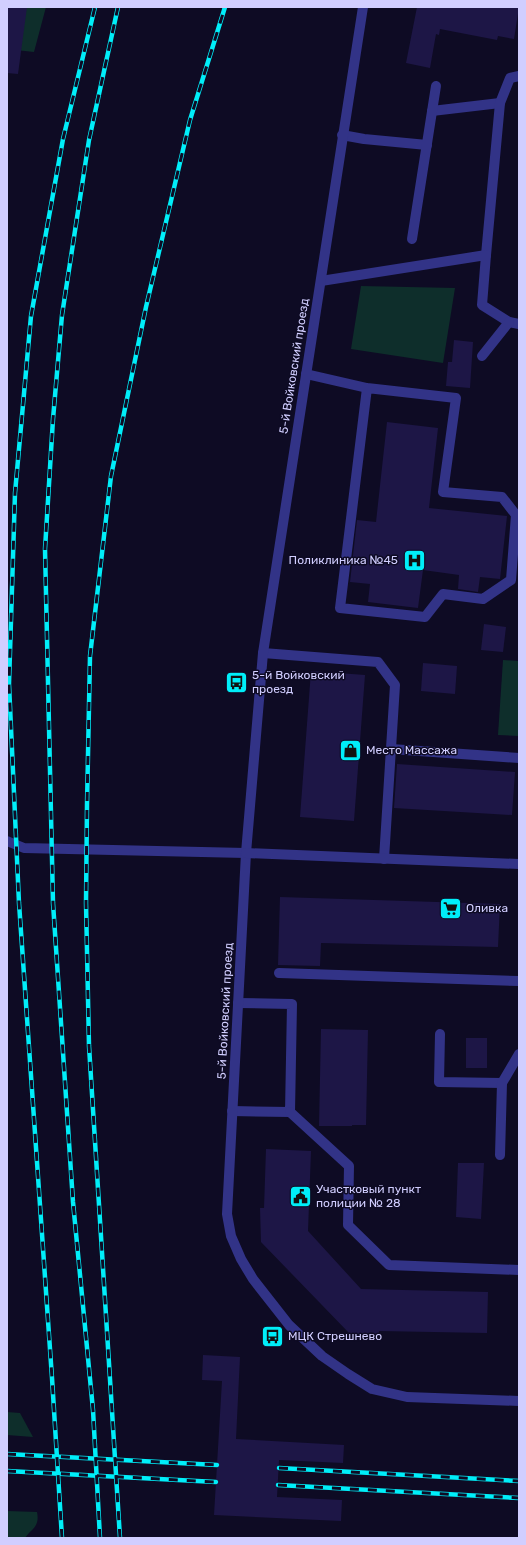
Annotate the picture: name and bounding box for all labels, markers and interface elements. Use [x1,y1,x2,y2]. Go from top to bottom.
street label: 5-й Войковский проезд [276,297,312,435]
hospital icon: Поликлиника №45 [401,547,427,573]
place label: Поликлиника №45 [289,553,398,567]
place label: 5-й Войковский проезд [252,668,345,696]
bus stop icon: 5-й Войковский проезд [224,669,250,695]
shop icon: Место Массажа [337,737,363,763]
place label: Место Массажа [366,743,457,757]
supermarket icon: Оливка [437,895,463,921]
place label: Оливка [466,901,508,915]
street label: 5-й Войковский проезд [214,942,236,1080]
place label: Участковый пункт полиции № 28 [316,1182,421,1210]
public building icon: Участковый пункт полиции № 28 [288,1183,314,1209]
bus stop icon: МЦК Стрешнево [259,1323,285,1349]
place label: МЦК Стрешнево [288,1329,382,1343]

